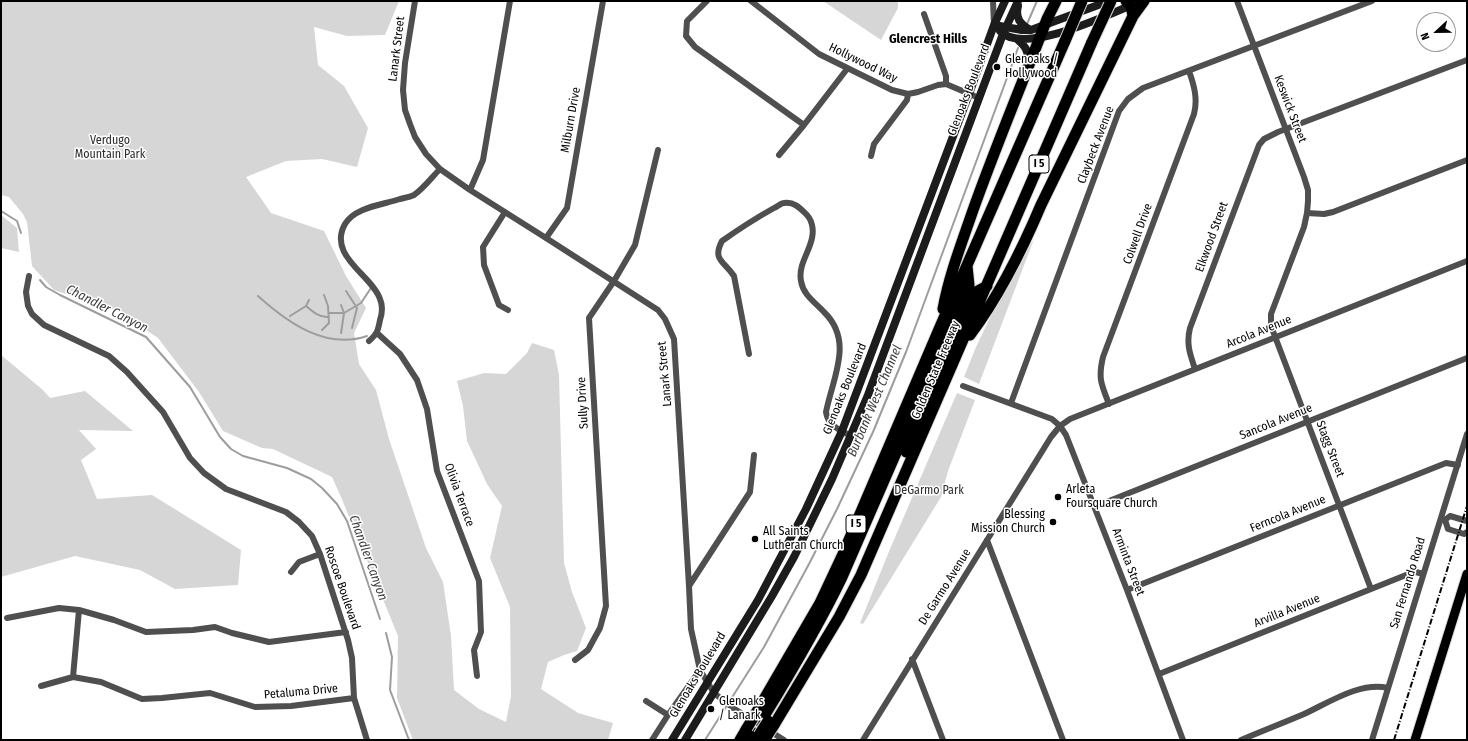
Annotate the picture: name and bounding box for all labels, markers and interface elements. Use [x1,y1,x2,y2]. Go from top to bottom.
north arrow [1416,12,1456,52]
street label: Lanark Street [386,16,408,82]
district label: Glencrest Hills [889,31,967,47]
text: N [1418,31,1433,42]
street label: Hollywood Way [826,40,900,86]
street label: Glenoaks Boulevard [945,42,993,138]
place label: Glenoaks / Hollywood [1005,53,1058,81]
marker: Glenoaks / Hollywood [992,62,1002,72]
street label: Keswick Street [1271,73,1309,145]
street label: Milburn Drive [558,86,584,154]
street label: Claybeck Avenue [1075,104,1117,186]
park label: Verdugo Mountain Park [75,134,145,162]
road number: I 5 [1029,155,1049,173]
street label: Elkwood Street [1193,200,1231,274]
street label: Colwell Drive [1120,202,1156,266]
water label: Chandler Canyon [63,282,151,336]
street label: Arcola Avenue [1224,312,1294,352]
street label: Golden State Freeway [909,319,963,421]
street label: Lanark Street [655,341,675,407]
street label: Glenoaks Boulevard [820,341,870,437]
water label: Burbank West Channel [844,343,906,459]
street label: Sully Drive [574,377,592,429]
street label: Sancola Avenue [1237,401,1315,443]
street label: Stagg Street [1313,419,1347,479]
street label: Olivia Terrace [441,461,477,529]
place label: Arleta Foursquare Church [1066,483,1158,511]
park label: DeGarmo Park [894,484,964,498]
marker: Arleta Foursquare Church [1053,492,1063,502]
street label: Ferncola Avenue [1248,492,1328,536]
place label: Blessing Mission Church [971,508,1045,536]
water label: Chandler Canyon [345,513,391,603]
road number: I 5 [846,515,866,533]
marker: Blessing Mission Church [1048,517,1058,527]
place label: All Saints Lutheran Church [763,525,843,553]
street label: Arminta Street [1109,526,1147,598]
marker: All Saints Lutheran Church [750,534,760,544]
street label: San Fernando Road [1387,536,1429,630]
street label: Roscoe Boulevard [321,544,363,632]
street label: De Garmo Avenue [916,546,974,628]
street label: Arvilla Avenue [1252,591,1322,631]
street label: Glenoaks Boulevard [667,630,729,720]
street label: Petaluma Drive [263,682,339,702]
place label: Glenoaks / Lanark [719,695,764,723]
marker: Glenoaks / Lanark [706,704,716,714]

